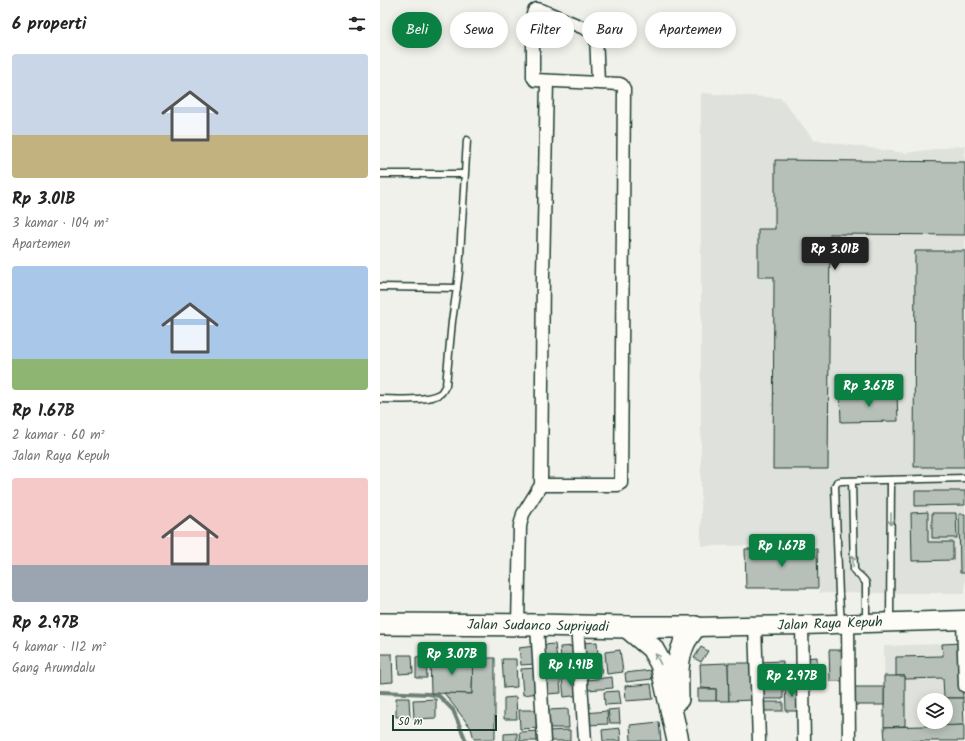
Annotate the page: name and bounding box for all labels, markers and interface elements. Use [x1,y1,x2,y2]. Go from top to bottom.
text: 6 properti [12,11,87,38]
chip: Beli [392,12,442,48]
chip: Sewa [450,12,508,48]
chip: Filter [516,12,574,48]
chip: Baru [582,12,637,48]
chip: Apartemen [645,12,736,48]
icon: filters [346,13,368,35]
icon: home [154,80,226,152]
text: Rp 3.01B [12,186,76,213]
text: 3 kamar · 104 m² [12,213,108,234]
text: Apartemen [12,234,71,255]
pin: Rp 3.01B [794,237,876,271]
text: Rp 3.01B [811,239,859,260]
icon: home [154,292,226,364]
pin: Rp 3.67B [828,374,910,408]
text: Rp 3.67B [843,376,895,397]
text: Rp 1.67B [12,398,75,425]
text: 2 kamar · 60 m² [12,425,105,446]
text: Jalan Raya Kepuh [12,446,110,467]
icon: home [154,504,226,576]
one-way arrow [887,512,895,525]
pin: Rp 1.67B [741,534,823,568]
text: Rp 1.67B [758,536,806,557]
one-way arrow [849,555,857,568]
text: Rp 2.97B [12,610,79,637]
street label: Jalan Raya Kepuh [777,611,883,637]
street label: Jalan Sudanco Supriyadi [467,614,610,638]
text: 4 kamar · 112 m² [12,637,106,658]
pin: Rp 3.07B [411,642,493,676]
text: Rp 3.07B [427,644,477,665]
pin: Rp 1.91B [530,653,612,687]
one-way arrow [654,654,661,666]
text: Rp 1.91B [548,655,594,676]
text: Gang Arumdalu [12,658,95,679]
pin: Rp 2.97B [751,664,833,698]
text: Rp 2.97B [766,666,818,687]
map controls [917,693,953,729]
button: layers [917,693,953,729]
scale bar [392,713,497,732]
text: 50 m [398,713,423,731]

